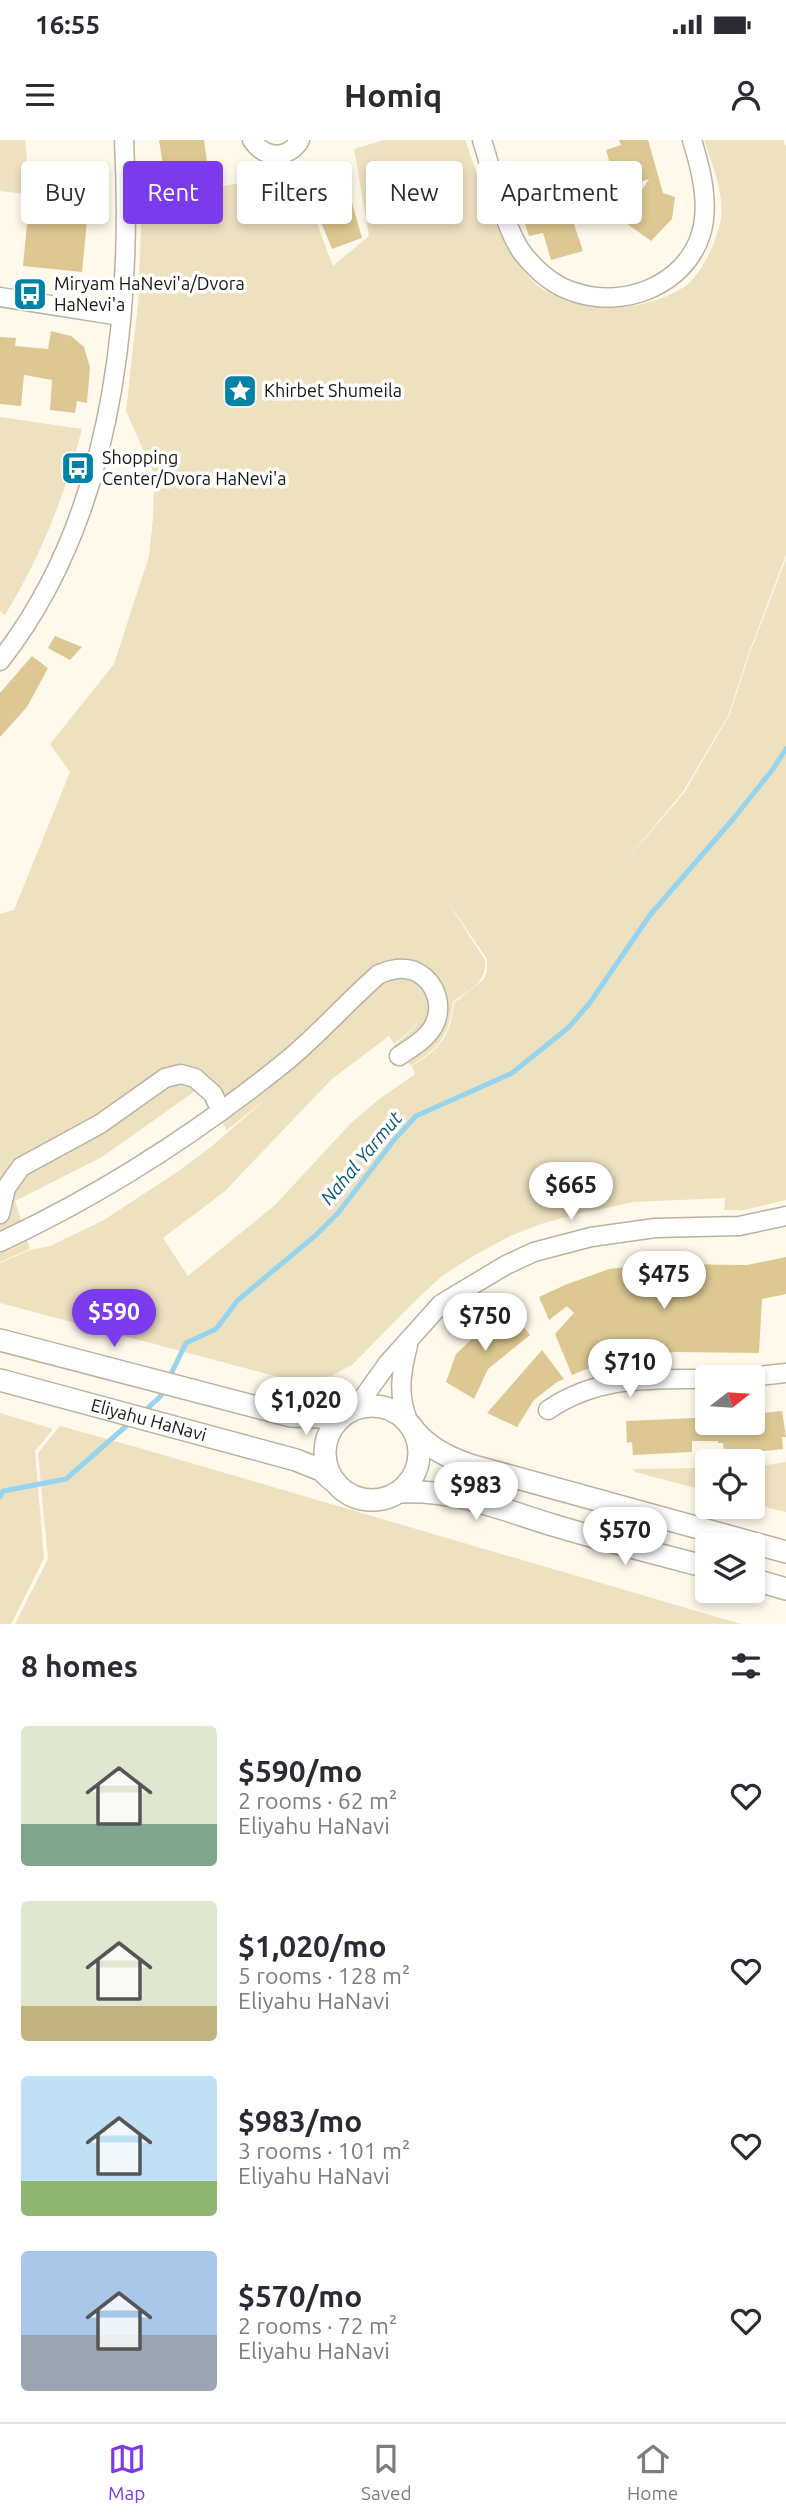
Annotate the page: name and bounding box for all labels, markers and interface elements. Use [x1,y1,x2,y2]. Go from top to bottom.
text: 16:55 [35,10,100,39]
icon: menu [21,76,59,114]
icon: person [727,76,765,114]
text: Homiq [344,77,442,113]
chip: Buy [21,161,109,224]
chip: Rent [123,161,223,224]
chip: Filters [237,161,352,224]
chip: New [366,161,463,224]
chip: Apartment [477,161,642,224]
place label: Miryam HaNevi'a/Dvora HaNevi'a [54,273,245,314]
bus stop icon: Miryam HaNevi'a/Dvora HaNevi'a [11,275,49,313]
place icon: Khirbet Shumeila [221,372,259,410]
place label: Khirbet Shumeila [264,380,402,400]
place label: Shopping Center/Dvora HaNevi'a [102,447,286,488]
bus stop icon: Shopping Center/Dvora HaNevi'a [59,449,97,487]
water label: Nahal Yarmut [316,1107,407,1209]
pin: $665 [530,1163,612,1222]
text: $665 [545,1172,597,1197]
pin: $475 [623,1252,705,1311]
text: $475 [638,1261,690,1286]
pin: $590 [73,1290,155,1349]
pin: $750 [444,1294,526,1353]
text: $590 [88,1299,140,1324]
text: $750 [459,1303,511,1328]
pin: $710 [589,1340,671,1399]
text: $710 [604,1349,656,1374]
north arrow [695,1365,765,1435]
map controls [695,1365,765,1603]
pin: $1,020 [249,1378,363,1437]
text: $1,020 [271,1387,341,1412]
street label: Eliyahu HaNavi [89,1394,209,1444]
button: locate [695,1449,765,1519]
pin: $983 [435,1462,517,1522]
text: $983 [450,1472,502,1497]
pin: $570 [584,1508,666,1567]
text: $570 [599,1517,651,1542]
button: layers [695,1533,765,1603]
icon: filters [727,1647,765,1685]
text: 8 homes [21,1649,138,1683]
icon: home [77,1754,161,1838]
text: $590/mo [238,1754,362,1788]
icon: heart [727,1777,765,1815]
text: 2 rooms · 62 m² [238,1788,397,1813]
text: Eliyahu HaNavi [238,1813,390,1838]
icon: home [77,1929,161,2013]
text: $1,020/mo [238,1929,387,1963]
icon: heart [727,1952,765,1990]
text: 5 rooms · 128 m² [238,1963,410,1988]
text: Eliyahu HaNavi [238,1988,390,2013]
icon: home [77,2104,161,2188]
text: $983/mo [238,2104,362,2138]
icon: heart [727,2127,765,2165]
text: 3 rooms · 101 m² [238,2138,410,2163]
text: Eliyahu HaNavi [238,2163,390,2188]
icon: home [77,2279,161,2363]
text: $570/mo [238,2279,362,2313]
icon: heart [727,2302,765,2340]
text: 2 rooms · 72 m² [238,2313,397,2338]
text: Eliyahu HaNavi [238,2338,390,2363]
tab: Map [108,2440,146,2504]
tab: Saved [361,2440,412,2504]
tab: Home [627,2440,678,2504]

